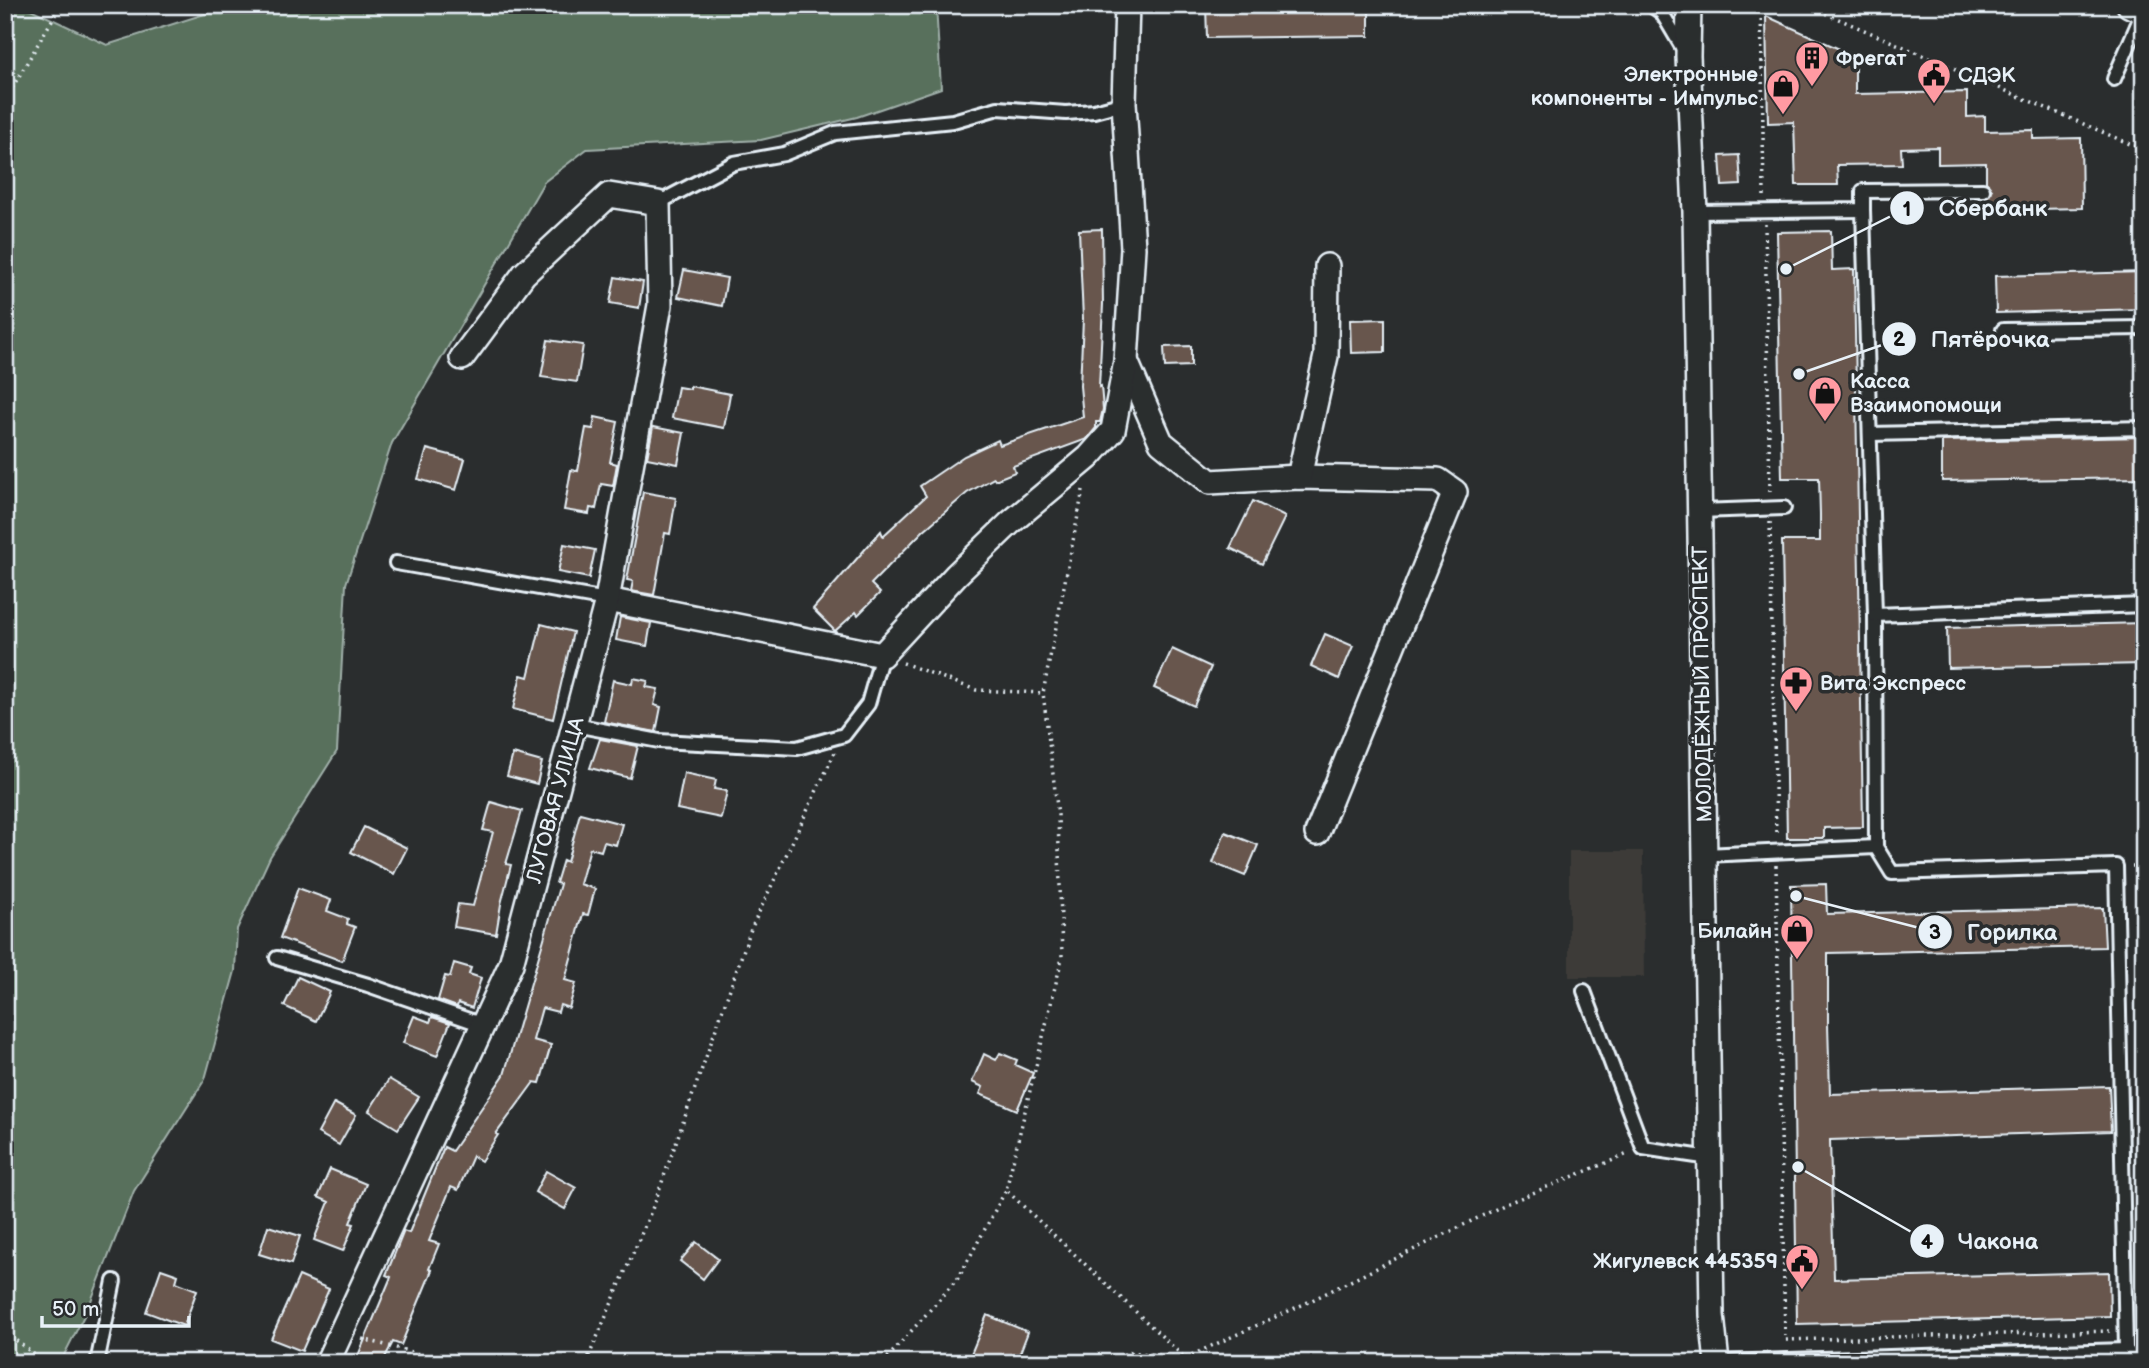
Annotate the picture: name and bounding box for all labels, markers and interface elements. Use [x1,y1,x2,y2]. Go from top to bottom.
building icon: Фрегат [1793,39,1831,88]
place label: Фрегат [1836,46,1906,71]
public building icon: СДЭК [1915,56,1953,105]
place label: Электронные компоненты - Импульс [1531,62,1758,111]
place label: СДЭК [1958,63,2016,88]
shop icon: Электронные компоненты - Импульс [1764,67,1802,116]
callout: Сбербанк [1890,186,2061,230]
text: Сбербанк [1939,195,2048,223]
text: 1 [1903,197,1911,222]
callout: Пятёрочка [1881,317,2063,361]
text: Пятёрочка [1931,326,2050,354]
text: 2 [1893,327,1906,352]
place label: Касса Взаимопомощи [1850,369,2002,418]
shop icon: Касса Взаимопомощи [1806,374,1844,423]
street label: МОЛОДЁЖНЫЙ ПРОСПЕКТ [1688,545,1717,822]
pharmacy icon: Вита Экспресс [1777,664,1815,713]
place label: Вита Экспресс [1820,671,1967,696]
street label: ЛУГОВАЯ УЛИЦА [521,714,590,887]
callout: Горилка [1918,910,2071,954]
shop icon: Билайн [1778,912,1816,961]
place label: Билайн [1697,919,1772,944]
text: Горилка [1967,919,2058,947]
text: 3 [1929,920,1941,945]
callout: Чакона [1909,1219,2053,1263]
text: Чакона [1958,1228,2039,1256]
text: 4 [1921,1230,1934,1255]
public building icon: Жигулевск 445359 [1783,1242,1821,1291]
place label: Жигулевск 445359 [1593,1249,1778,1274]
scale bar [42,1284,189,1328]
text: 50 m [52,1297,99,1322]

